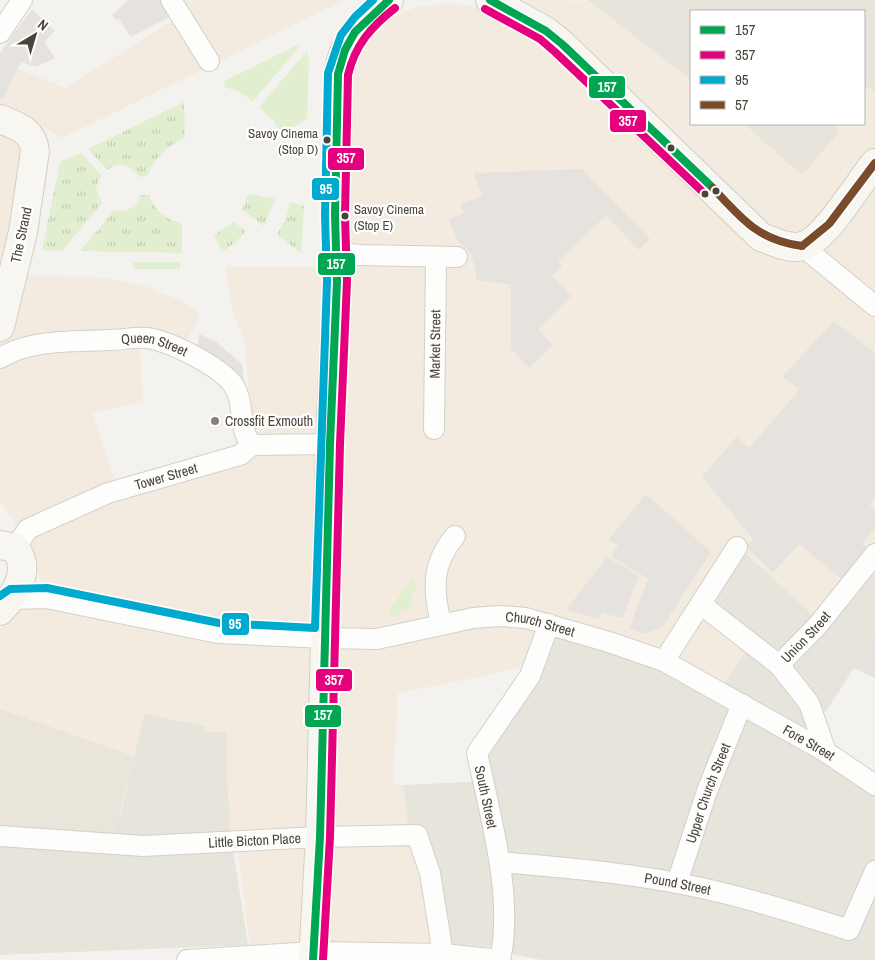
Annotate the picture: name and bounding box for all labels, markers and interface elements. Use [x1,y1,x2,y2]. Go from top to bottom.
north arrow [10,10,60,60]
legend [690,10,865,125]
text: N [34,15,52,34]
text: 157 [735,19,756,40]
text: 357 [735,44,756,65]
text: 95 [735,69,749,90]
line badge: 157 [588,75,626,99]
text: 157 [597,78,617,96]
text: 57 [735,94,749,115]
line badge: 357 [609,109,647,133]
text: 357 [618,112,638,130]
place label: Savoy Cinema (Stop D) [248,125,318,158]
marker: Savoy Cinema (Stop D) [322,135,332,145]
unlabelled marker [666,143,676,153]
line badge: 357 [327,147,365,171]
text: 357 [336,149,356,167]
line badge: 95 [311,177,340,201]
text: 95 [320,180,333,198]
unlabelled marker [711,186,721,196]
unlabelled marker [700,189,710,199]
place label: Savoy Cinema (Stop E) [354,201,424,234]
street label: The Strand [6,205,36,265]
marker: Savoy Cinema (Stop E) [340,211,350,221]
line badge: 157 [317,252,356,276]
text: 157 [326,255,346,273]
street label: Market Street [426,309,444,379]
street label: Queen Street [120,329,191,360]
place label: Crossfit Exmouth [225,412,313,430]
marker: Crossfit Exmouth [209,415,221,427]
street label: Tower Street [132,459,199,494]
street label: Church Street [505,607,577,641]
street label: Union Street [777,608,834,667]
line badge: 95 [221,612,250,636]
text: 95 [229,615,242,633]
line badge: 357 [315,668,353,692]
text: 357 [324,671,344,689]
line badge: 157 [304,704,342,728]
text: 157 [313,706,333,724]
street label: Fore Street [780,721,838,764]
street label: Upper Church Street [682,740,734,846]
street label: South Street [471,764,501,830]
street label: Little Bicton Place [208,829,301,852]
street label: Pound Street [643,869,713,899]

